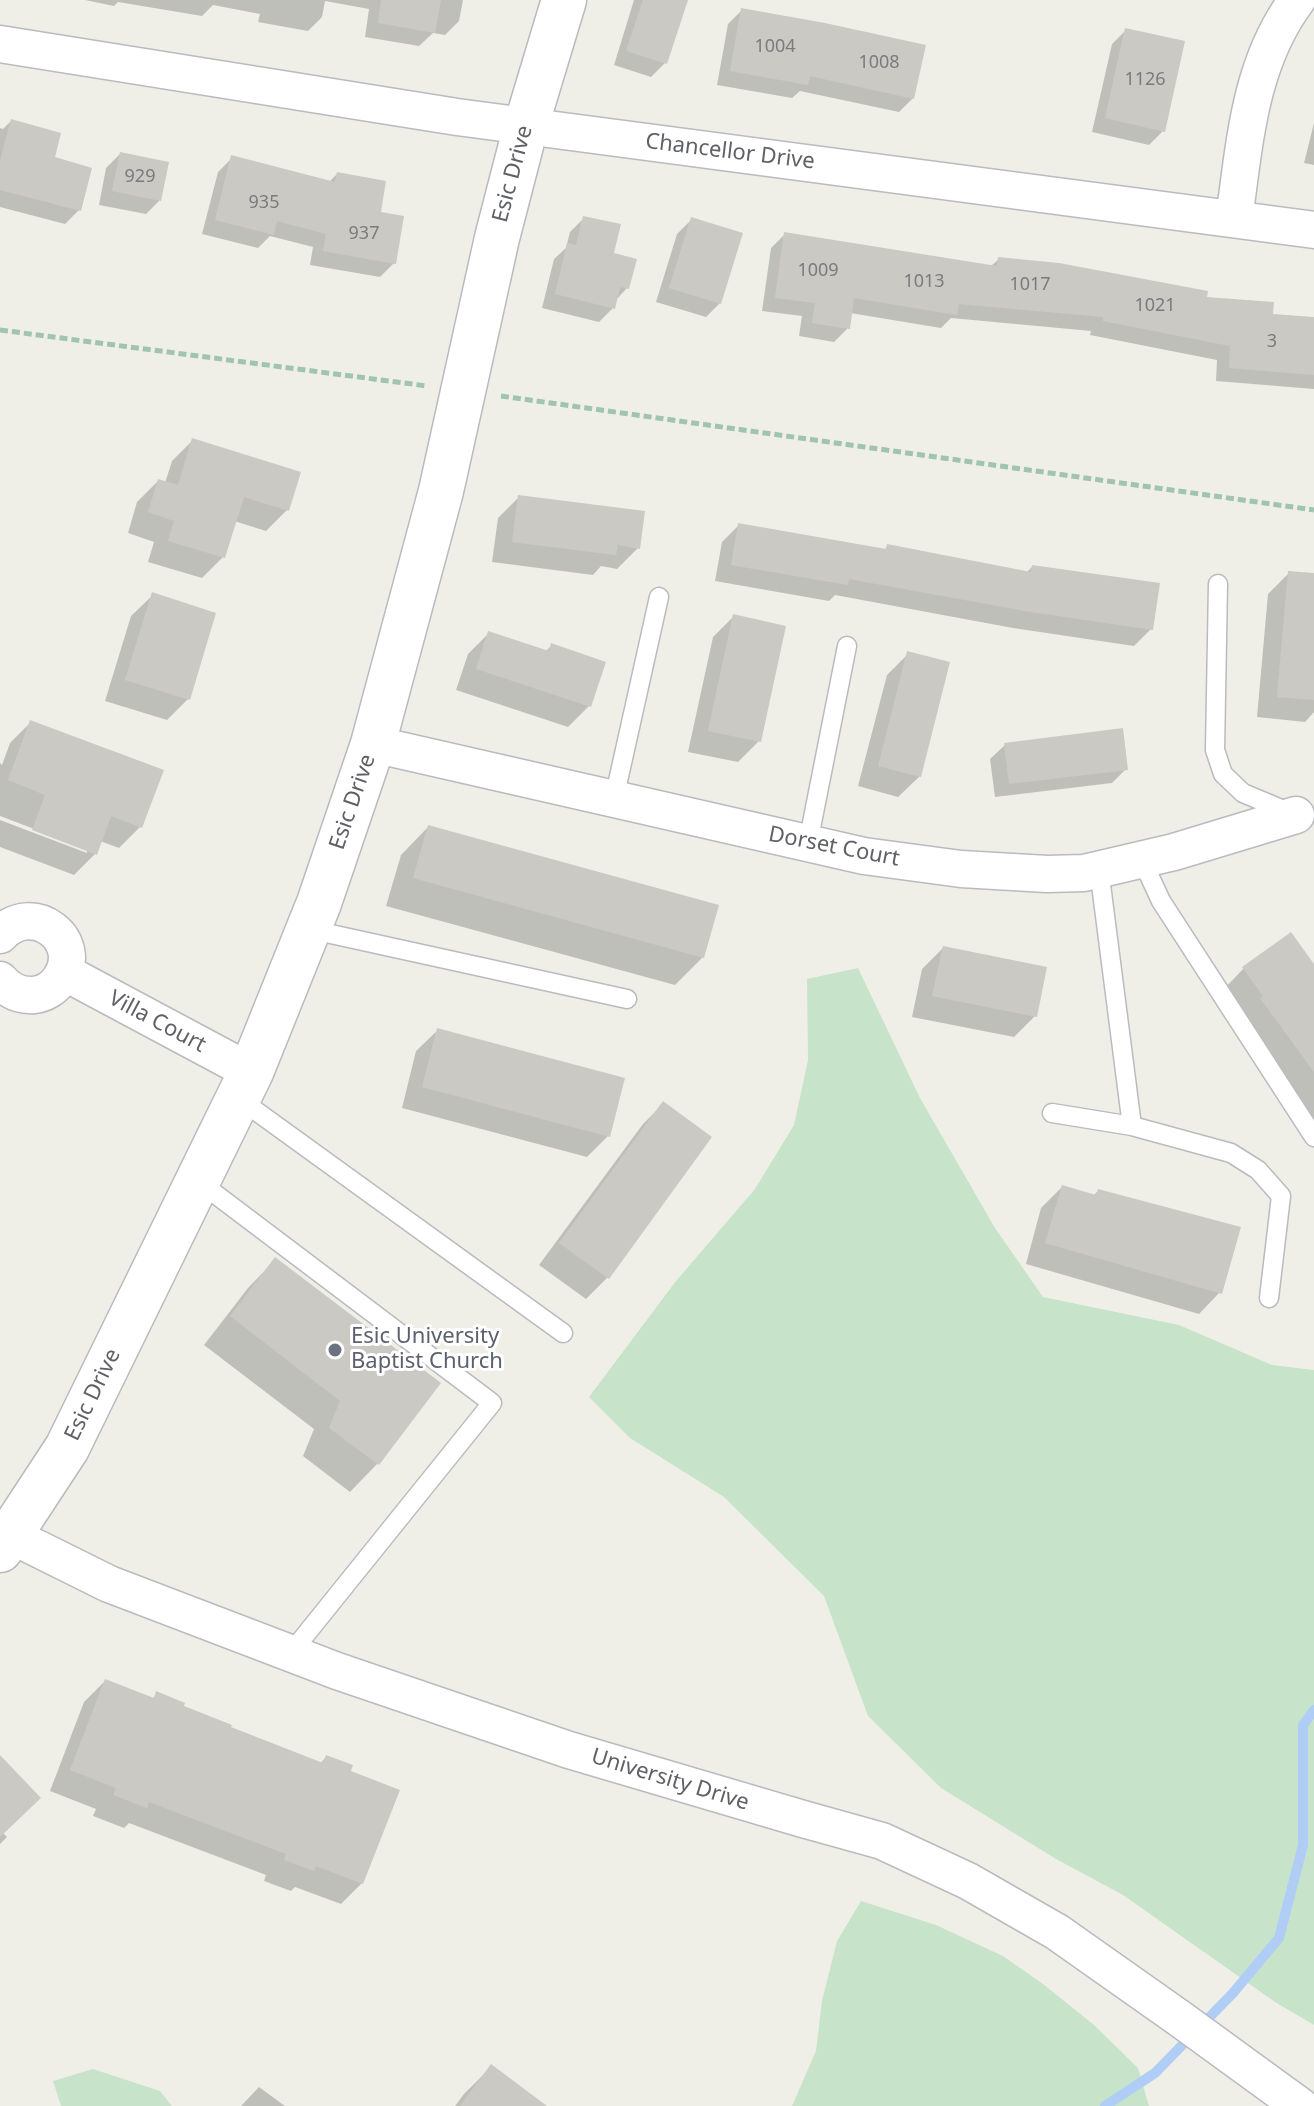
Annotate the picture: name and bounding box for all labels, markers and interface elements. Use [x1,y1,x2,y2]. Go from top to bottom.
house number: 1004 [754,36,796,58]
house number: 1008 [858,52,900,74]
house number: 1126 [1124,69,1166,91]
street label: Esic Drive [487,123,539,225]
street label: Chancellor Drive [644,129,816,175]
house number: 929 [125,166,155,188]
house number: 935 [249,192,279,214]
house number: 937 [349,223,379,245]
house number: 1009 [797,260,839,282]
house number: 1013 [903,271,945,293]
house number: 1017 [1009,274,1051,296]
house number: 1021 [1134,295,1176,317]
house number: 3 [1267,331,1277,353]
street label: Esic Drive [324,751,382,853]
street label: Dorset Court [766,821,902,873]
street label: Villa Court [104,985,210,1059]
place label: Esic University Baptist Church [351,1324,503,1376]
marker: Esic University Baptist Church [326,1341,344,1359]
street label: Esic Drive [59,1345,127,1445]
street label: University Drive [588,1743,752,1817]

